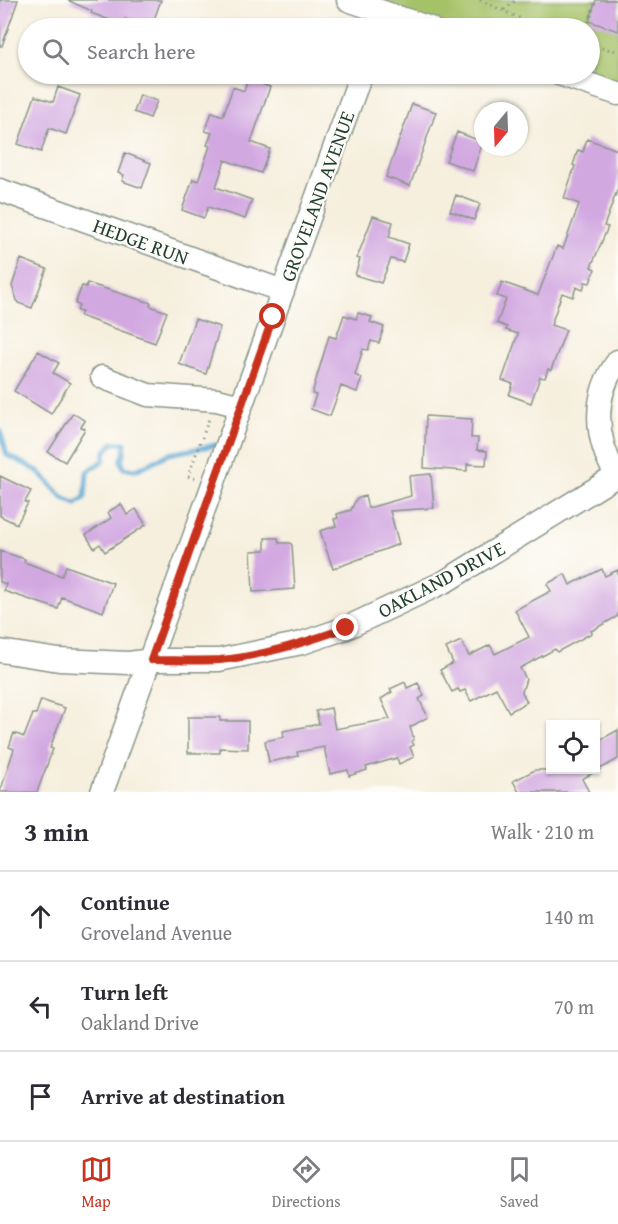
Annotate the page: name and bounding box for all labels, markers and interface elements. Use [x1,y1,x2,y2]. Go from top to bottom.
search box [18,18,600,84]
icon: search [39,35,72,68]
text: Search here [87,35,196,67]
north arrow [474,102,528,156]
street label: GROVELAND AVENUE [273,107,361,285]
street label: HEDGE RUN [89,210,193,272]
route start [259,303,285,329]
street label: OAKLAND DRIVE [372,533,510,625]
route end [332,614,358,640]
map controls [546,720,600,774]
button: locate [546,720,600,774]
text: 3 min [24,812,89,851]
text: Walk · 210 m [491,817,594,846]
text: Continue [81,886,170,918]
icon: ahead [24,900,57,933]
text: 140 m [544,902,594,931]
text: Groveland Avenue [81,918,232,947]
text: Turn left [81,976,168,1008]
icon: left [24,990,57,1023]
text: 70 m [554,992,594,1021]
text: Oakland Drive [81,1008,199,1037]
icon: arrive [24,1080,57,1113]
text: Arrive at destination [81,1080,285,1112]
tab: Map [80,1153,113,1213]
tab: Directions [272,1153,341,1213]
tab: Saved [500,1153,538,1213]

